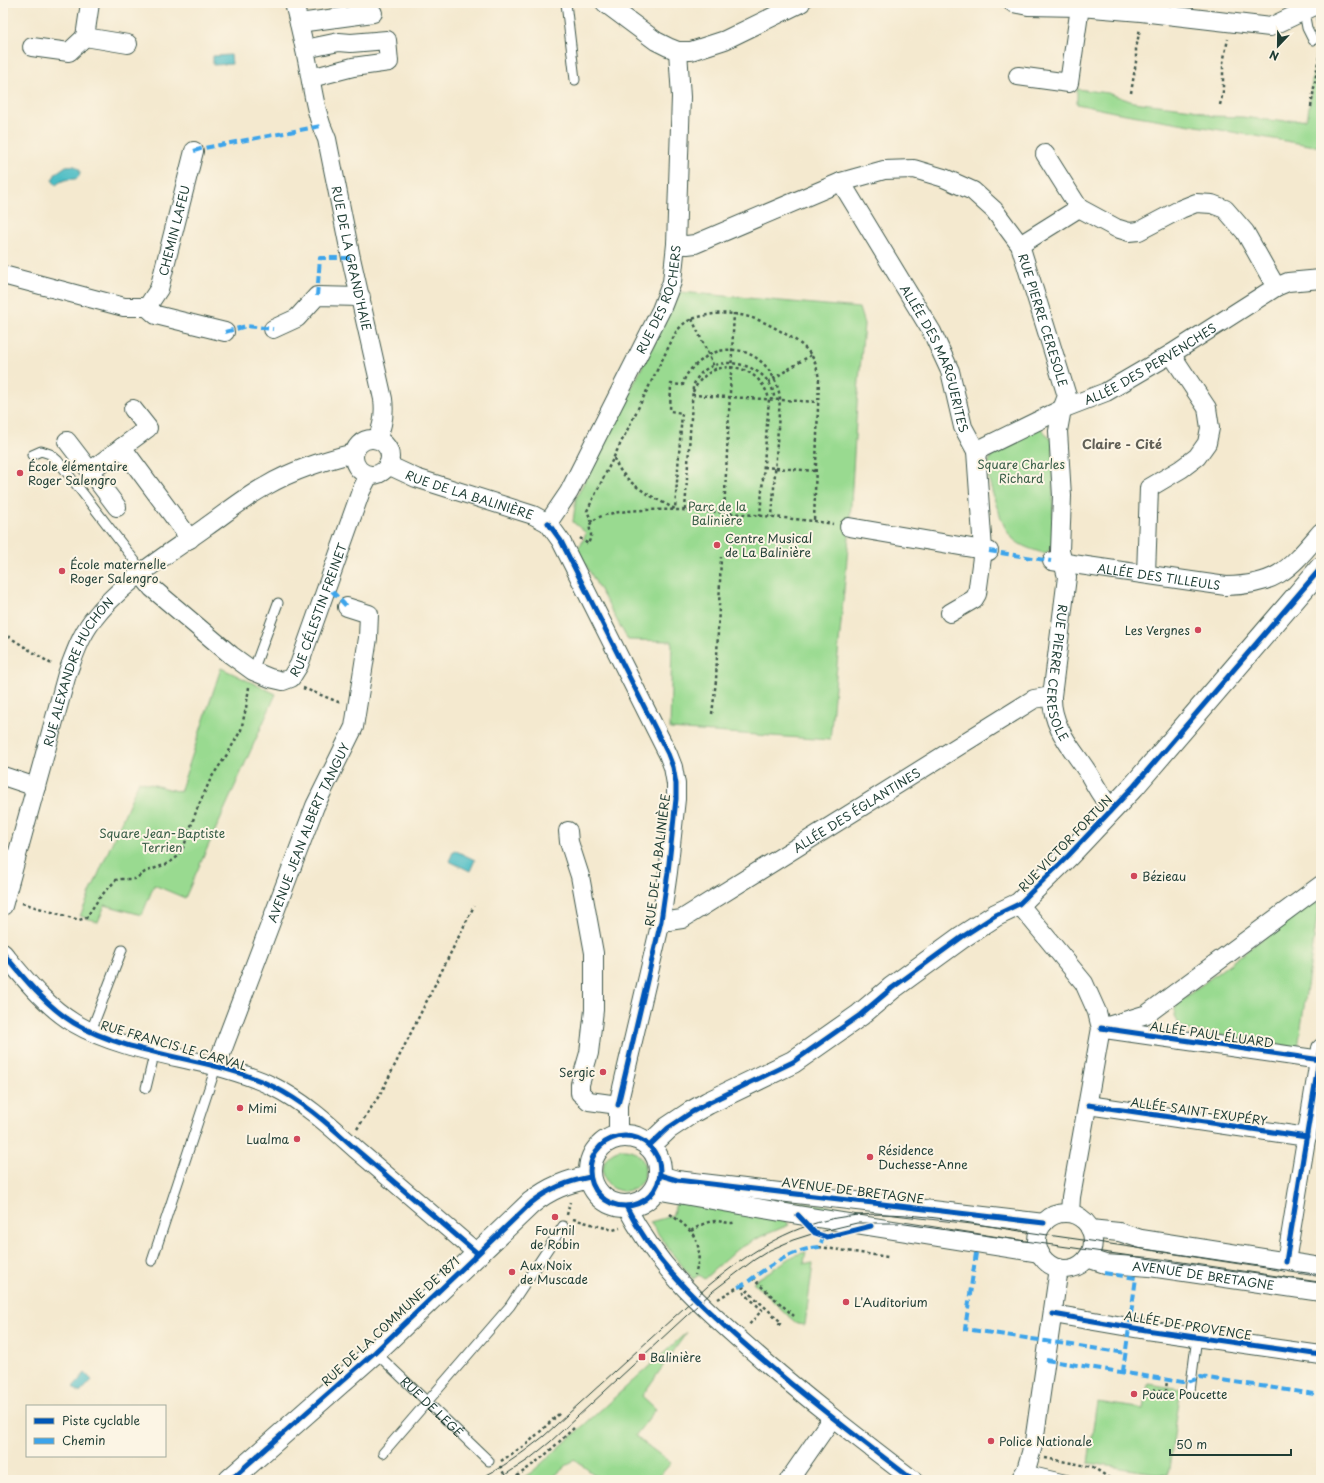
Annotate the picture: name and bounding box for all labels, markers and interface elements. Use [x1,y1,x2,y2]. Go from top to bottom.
north arrow [1258,26,1298,66]
text: N [1267,46,1281,65]
street label: CHEMIN LAFEU [154,183,194,278]
street label: RUE DE LA GRAND'HAIE [328,184,376,333]
street label: RUE DES ROCHERS [631,244,685,357]
street label: RUE PIERRE CERESOLE [1014,251,1073,389]
street label: ALLÉE DES MARGUERITES [896,281,973,436]
street label: ALLÉE DES PERVENCHES [1081,318,1220,409]
district label: Claire - Cité [1082,434,1162,453]
park label: Square Charles Richard [977,455,1066,487]
place label: École élémentaire Roger Salengro [28,457,128,489]
street label: RUE DE LA BALINIÈRE [402,465,536,524]
marker: École élémentaire Roger Salengro [15,468,25,478]
park label: Parc de la Balinière [688,497,747,529]
place label: Centre Musical de La Balinière [725,529,812,561]
street label: RUE CÉLESTIN FREINET [285,540,351,680]
marker: Centre Musical de La Balinière [712,540,722,550]
place label: École maternelle Roger Salengro [70,555,167,587]
street label: ALLÉE DES TILLEULS [1096,559,1222,594]
marker: École maternelle Roger Salengro [57,566,67,576]
street label: RUE ALEXANDRE HUCHON [38,593,117,749]
street label: RUE PIERRE CERESOLE [1043,603,1073,744]
place label: Les Vergnes [1125,621,1191,639]
marker: Les Vergnes [1193,625,1203,635]
street label: AVENUE JEAN ALBERT TANGUY [263,739,354,925]
street label: ALLÉE DES ÉGLANTINES [789,763,924,857]
street label: RUE VICTOR FORTUN [1014,791,1116,895]
street label: RUE DE LA BALINIÈRE [640,792,674,927]
park label: Square Jean-Baptiste Terrien [99,824,225,856]
place label: Bézieau [1142,867,1186,885]
marker: Bézieau [1129,871,1139,881]
street label: RUE FRANCIS LE CARVAL [99,1015,250,1075]
street label: ALLÉE PAUL ÉLUARD [1149,1016,1275,1052]
place label: Sergic [559,1063,595,1081]
marker: Sergic [598,1067,608,1077]
street label: ALLÉE SAINT-EXUPÉRY [1129,1092,1269,1130]
place label: Mimi [248,1099,277,1117]
marker: Mimi [235,1103,245,1113]
place label: Lualma [246,1130,290,1148]
marker: Lualma [292,1134,302,1144]
place label: Résidence Duchesse-Anne [878,1141,968,1173]
marker: Résidence Duchesse-Anne [865,1152,875,1162]
street label: AVENUE DE BRETAGNE [781,1172,925,1208]
marker: Fournil de Robin [550,1212,560,1222]
place label: Fournil de Robin [530,1221,580,1253]
street label: RUE DE LA COMMUNE DE 1871 [317,1252,463,1390]
place label: Aux Noix de Muscade [520,1256,588,1288]
street label: AVENUE DE BRETAGNE [1132,1257,1276,1294]
marker: Aux Noix de Muscade [507,1267,517,1277]
place label: L'Auditorium [854,1293,928,1311]
marker: L'Auditorium [841,1297,851,1307]
street label: ALLÉE DE PROVENCE [1123,1306,1253,1344]
place label: Balinière [650,1348,702,1366]
marker: Balinière [637,1352,647,1362]
street label: RUE DE LEGÉ [397,1372,468,1441]
place label: Pouce Poucette [1142,1385,1227,1403]
marker: Pouce Poucette [1129,1389,1139,1399]
legend [26,1405,166,1457]
text: Piste cyclable [62,1411,140,1429]
text: Chemin [62,1431,106,1449]
scale bar [1170,1431,1291,1457]
place label: Police Nationale [999,1432,1093,1450]
text: 50 m [1176,1435,1207,1453]
marker: Police Nationale [986,1436,996,1446]

